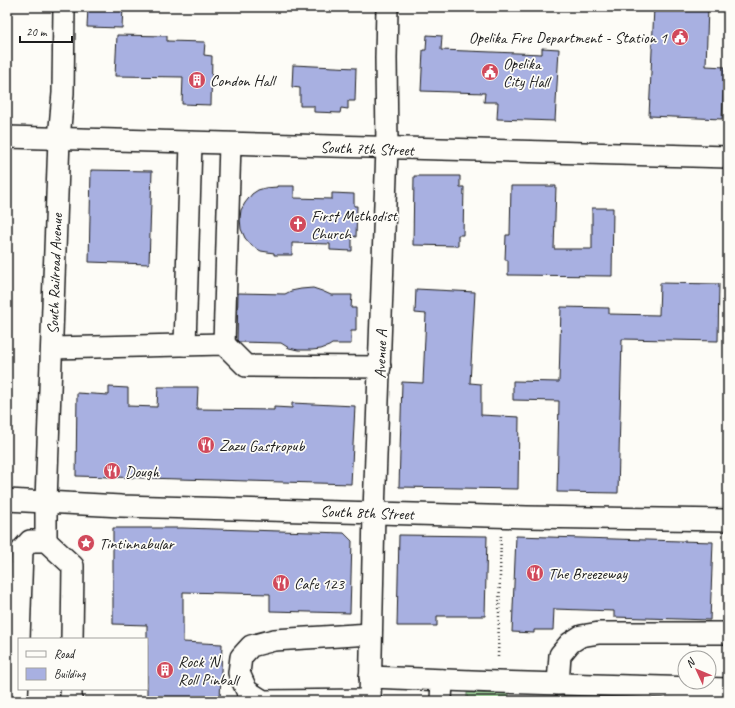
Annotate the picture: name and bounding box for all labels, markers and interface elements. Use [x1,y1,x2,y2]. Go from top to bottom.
scale bar [20,18,72,44]
text: 20 m [26,24,48,40]
public building icon: Opelika Fire Department - Station 1 [670,27,690,47]
place label: Opelika Fire Department - Station 1 [469,28,668,48]
place label: Opelika City Hall [503,54,552,92]
public building icon: Opelika City Hall [480,62,500,82]
building icon: Condon Hall [187,70,207,90]
place label: Condon Hall [210,71,278,91]
street label: South 7th Street [320,137,416,161]
place label: First Methodist Church [311,206,398,244]
street label: South Railroad Avenue [43,212,67,335]
church icon: First Methodist Church [288,214,308,234]
street label: Avenue A [370,328,392,379]
restaurant icon: Zazu Gastropub [196,435,216,455]
place label: Zazu Gastropub [219,436,306,456]
restaurant icon: Dough [102,461,122,481]
place label: Dough [125,462,160,482]
street label: South 8th Street [320,501,416,525]
place icon: Tintinnabular [76,533,96,553]
place label: Tintinnabular [99,534,176,554]
restaurant icon: The Breezeway [525,563,545,583]
place label: The Breezeway [548,564,628,584]
restaurant icon: Cafe 123 [271,573,291,593]
place label: Cafe 123 [294,574,346,594]
legend [18,638,148,690]
text: Road [54,646,76,662]
north arrow [677,650,717,690]
place label: Rock 'N Roll Pinball [178,652,241,690]
text: N [682,654,699,670]
building icon: Rock 'N Roll Pinball [155,660,175,680]
text: Building [54,666,86,682]

